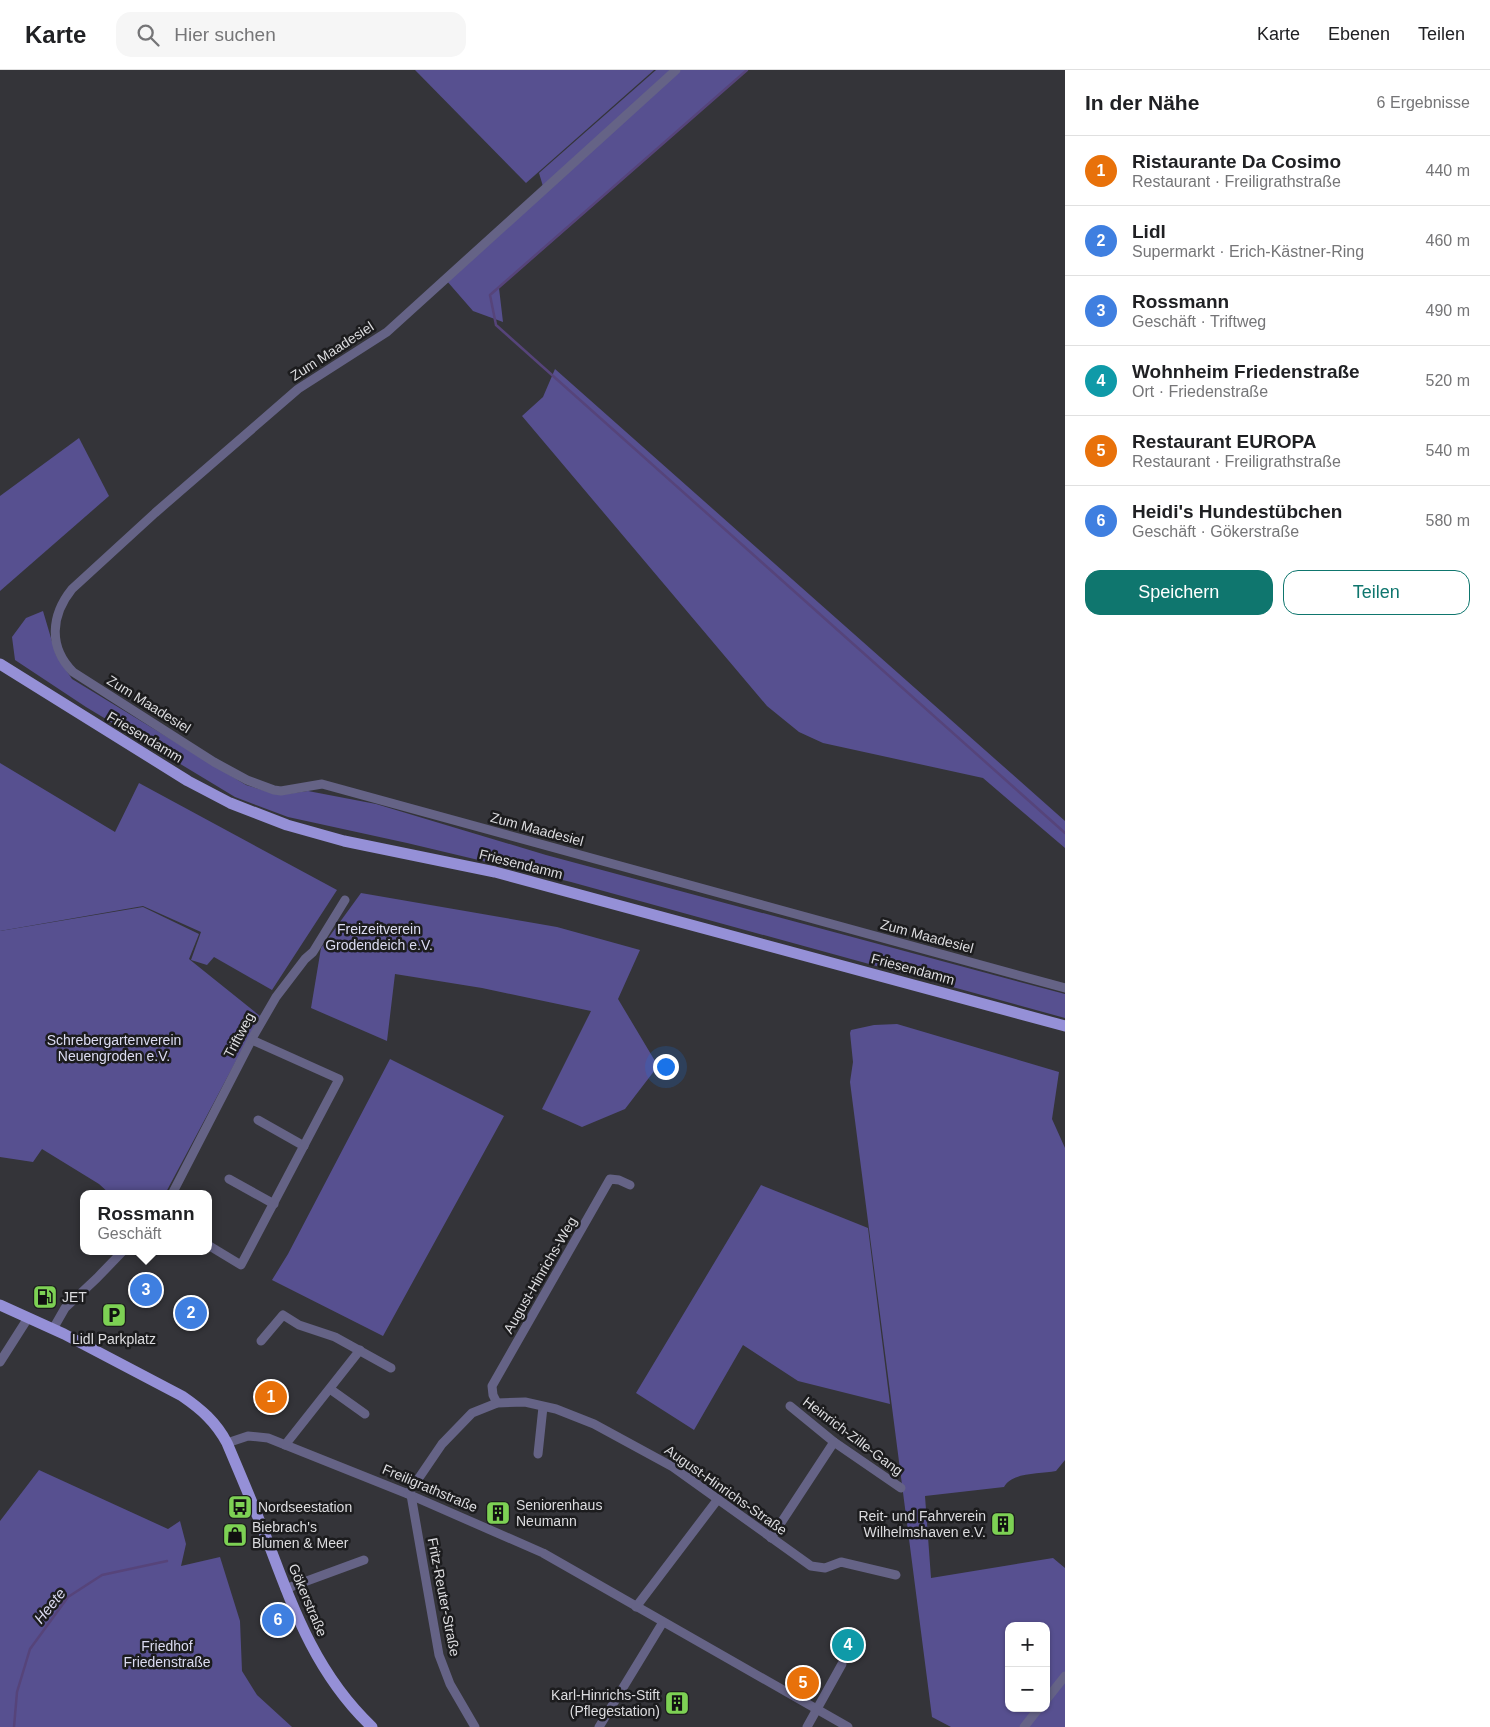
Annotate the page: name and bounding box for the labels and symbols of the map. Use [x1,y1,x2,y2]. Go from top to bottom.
street label: Zum Maadesiel [288,318,376,384]
street label: Zum Maadesiel [104,672,194,736]
street label: Friesendamm [104,708,186,766]
street label: Zum Maadesiel [489,809,585,849]
street label: Friesendamm [478,846,564,882]
street label: Zum Maadesiel [879,916,975,956]
park label: Freizeitverein Grodendeich e.V. [325,921,433,953]
street label: Friesendamm [870,950,956,988]
street label: Triftweg [220,1009,258,1061]
park label: Schrebergartenverein Neuengroden e.V. [47,1032,181,1064]
your location [653,1054,679,1080]
street label: August-Hinrichs-Weg [500,1214,580,1336]
pin: 3 [130,1271,162,1309]
fuel station icon: JET [32,1284,58,1310]
place label: JET [62,1289,87,1305]
pin: 2 [175,1294,207,1332]
parking icon: Lidl Parkplatz [101,1302,127,1328]
place label: Lidl Parkplatz [72,1331,156,1347]
pin: 1 [255,1378,287,1416]
street label: Heinrich-Zille-Gang [800,1393,906,1479]
street label: August-Hinrichs-Straße [662,1442,790,1538]
street label: Freiligrathstraße [380,1461,480,1515]
bus stop icon: Nordseestation [227,1494,253,1520]
place label: Seniorenhaus Neumann [516,1497,602,1529]
place label: Nordseestation [258,1499,352,1515]
building icon: Seniorenhaus Neumann [485,1500,511,1526]
place label: Reit- und Fahrverein Wilhelmshaven e.V. [858,1508,986,1540]
building icon: Reit- und Fahrverein Wilhelmshaven e.V. [990,1511,1016,1537]
place label: Biebrach's Blumen & Meer [252,1519,349,1551]
shop icon: Biebrach's Blumen & Meer [222,1522,248,1548]
street label: Fritz-Reuter-Straße [425,1536,463,1658]
street label: Gökerstraße [285,1561,331,1639]
water label: Heete [30,1585,69,1627]
pin: 6 [262,1601,294,1639]
pin: 4 [832,1626,864,1664]
park label: Friedhof Friedenstraße [123,1638,211,1670]
pin: 5 [787,1664,819,1702]
place label: Karl-Hinrichs-Stift (Pflegestation) [551,1687,660,1719]
building icon: Karl-Hinrichs-Stift (Pflegestation) [664,1690,690,1716]

